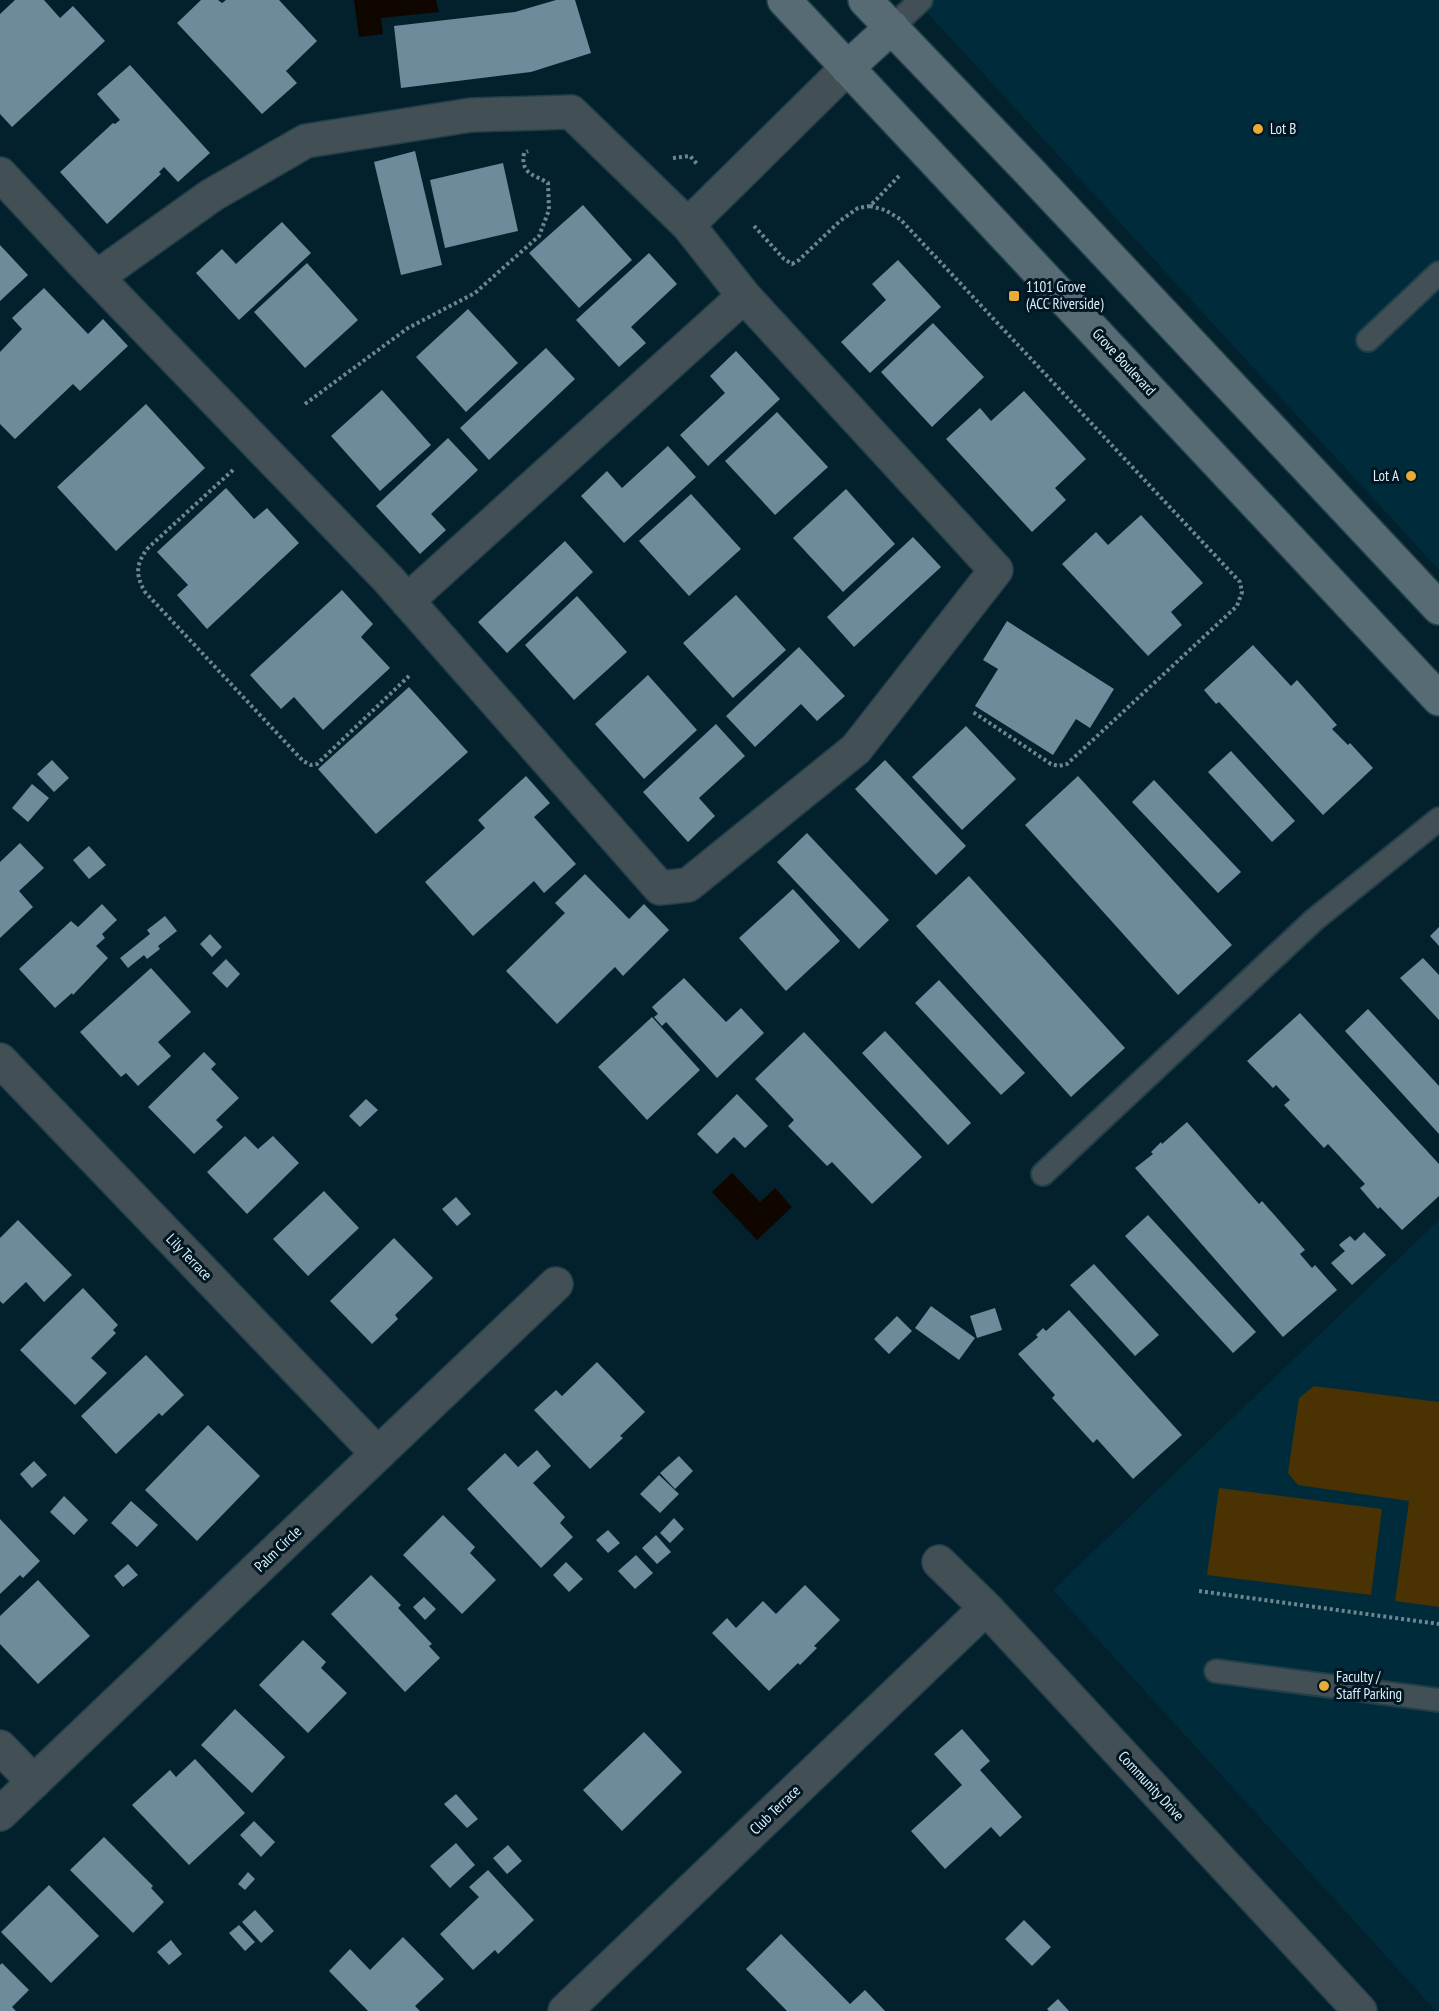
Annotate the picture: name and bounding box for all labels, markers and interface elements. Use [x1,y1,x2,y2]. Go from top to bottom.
place label: Lot B [1270,119,1296,138]
marker: Lot B [1251,122,1265,136]
place label: 1101 Grove (ACC Riverside) [1026,277,1104,313]
marker: 1101 Grove (ACC Riverside) [1007,289,1021,303]
street label: Grove Boulevard [1088,324,1160,399]
place label: Lot A [1373,466,1400,485]
marker: Lot A [1404,469,1418,483]
street label: Lily Terrace [162,1229,216,1284]
street label: Palm Circle [250,1522,305,1576]
place label: Faculty / Staff Parking [1336,1667,1402,1703]
marker: Faculty / Staff Parking [1317,1679,1331,1693]
street label: Community Drive [1114,1747,1188,1825]
street label: Club Terrace [745,1781,804,1838]

